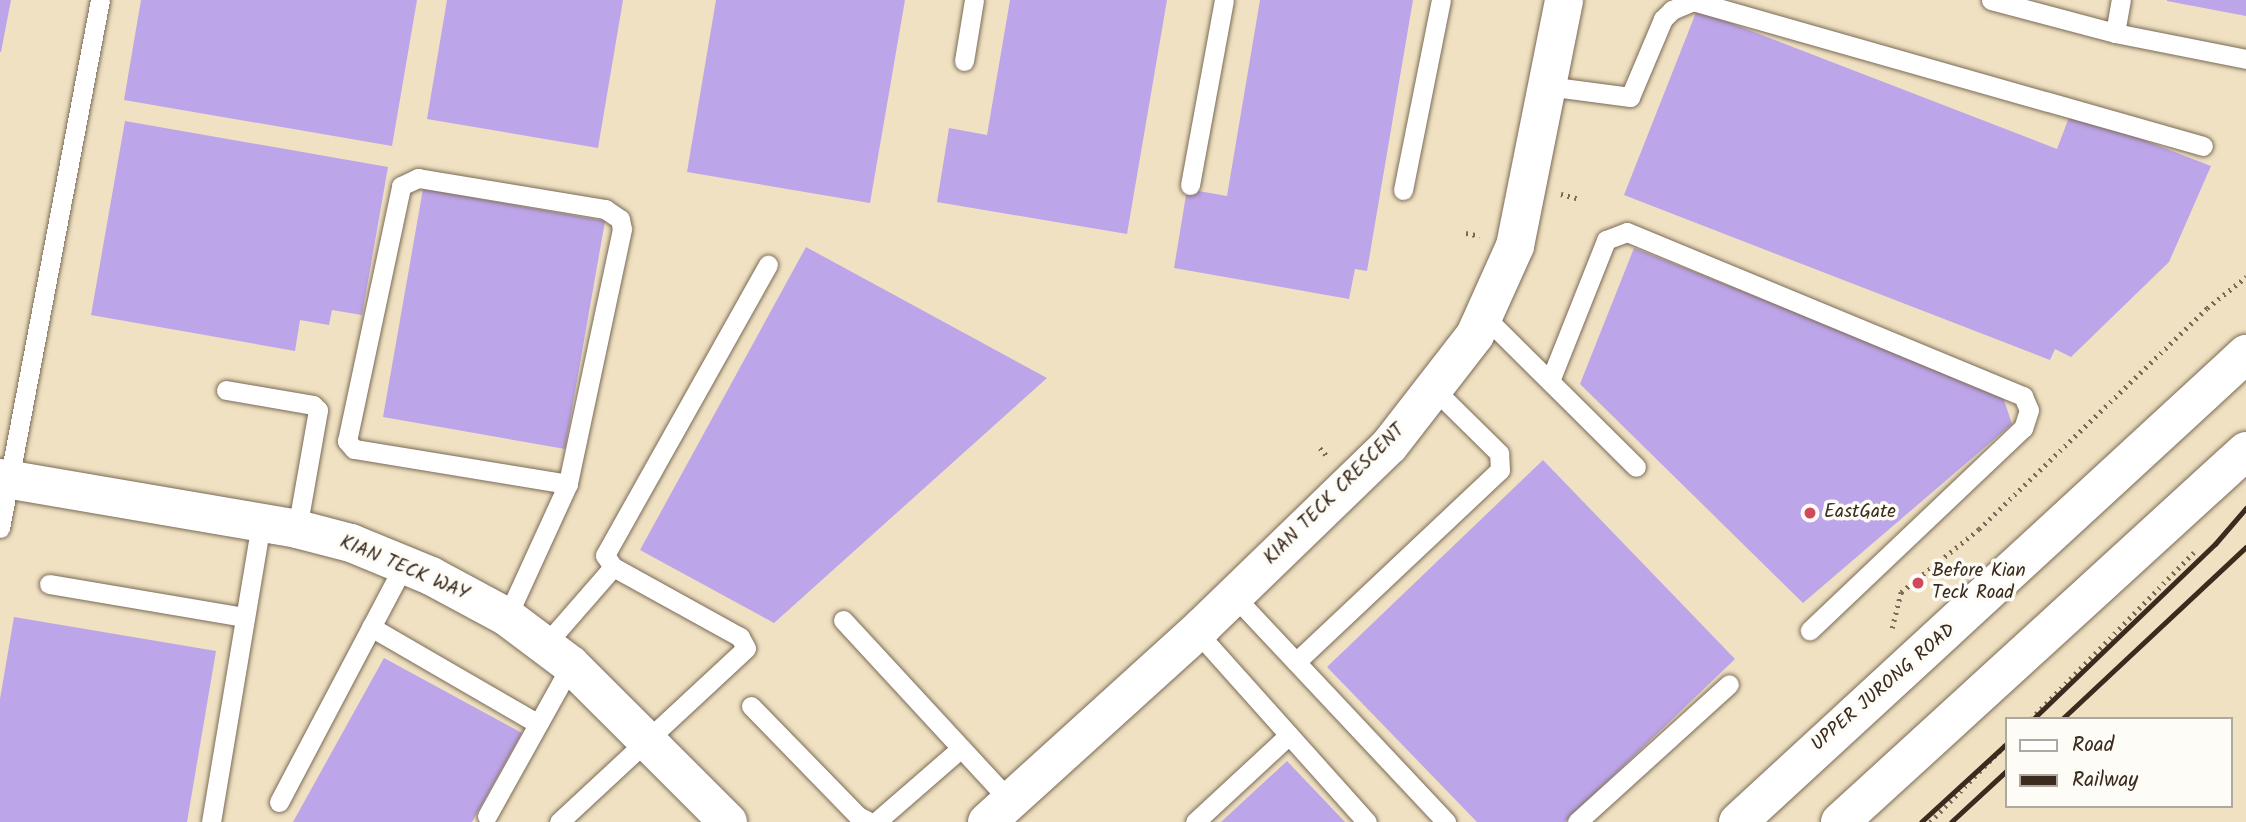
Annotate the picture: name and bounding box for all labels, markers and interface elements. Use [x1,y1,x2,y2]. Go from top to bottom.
street label: KIAN TECK CRESCENT [1260,420,1410,570]
place label: EastGate [1824,502,1896,524]
marker: EastGate [1802,505,1818,521]
street label: KIAN TECK WAY [336,532,472,606]
place label: Before Kian Teck Road [1932,561,2026,605]
marker: Before Kian Teck Road [1910,575,1926,591]
street label: UPPER JURONG ROAD [1807,619,1961,757]
legend [2004,717,2232,808]
text: Road [2072,729,2114,762]
text: Railway [2072,764,2138,797]

